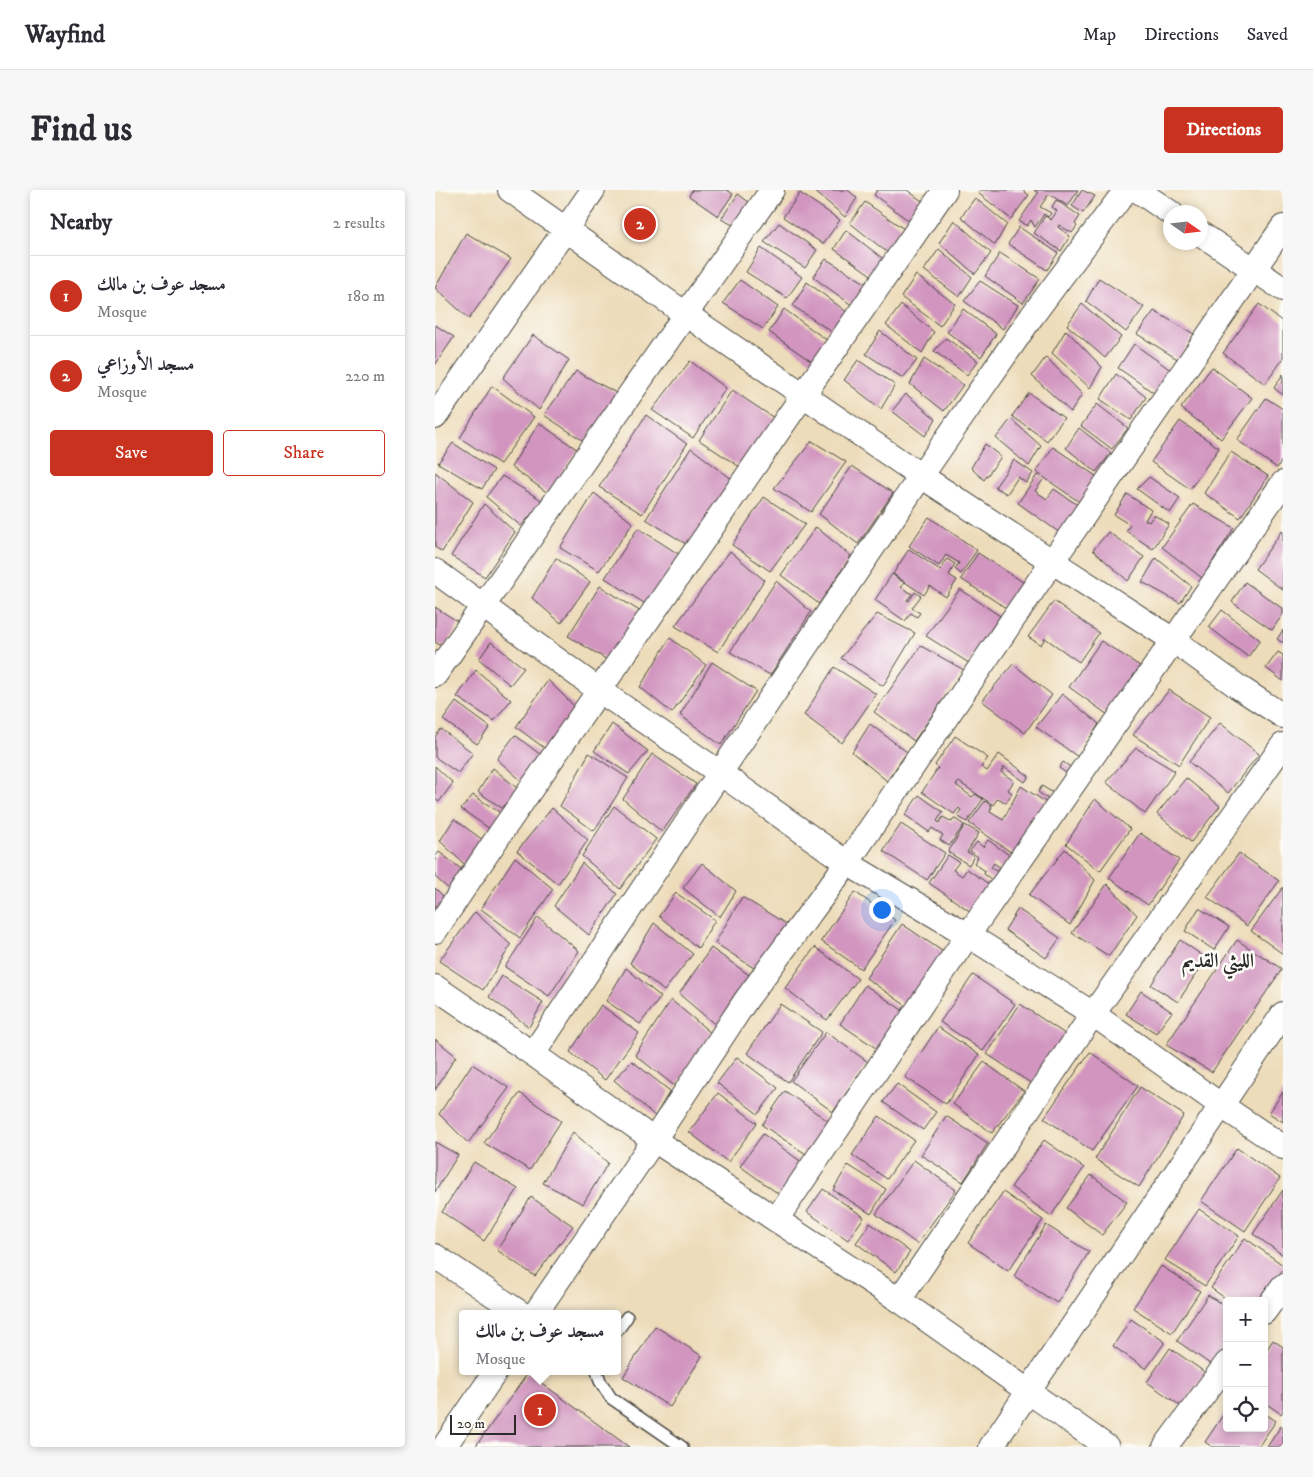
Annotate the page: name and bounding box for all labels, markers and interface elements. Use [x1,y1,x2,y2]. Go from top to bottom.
text: Wayfind [25,20,105,50]
text: Map [1083,24,1116,46]
text: Directions [1144,24,1219,46]
text: Saved [1247,24,1288,46]
button: Directions [1164,107,1283,153]
text: Find us [30,108,132,152]
pin: 2 [624,205,656,243]
north arrow [1163,205,1208,250]
text: Nearby [50,210,112,236]
text: 2 results [333,213,385,233]
text: مسجد عوف بن مالك [97,273,226,296]
text: 1 [63,286,69,306]
text: 180 m [347,286,385,306]
text: Mosque [97,302,147,322]
text: مسجد الأوزاعي [97,353,194,376]
text: 2 [62,366,70,386]
text: 220 m [345,366,385,386]
text: Mosque [97,382,147,402]
button: Save [50,430,213,476]
button: Share [223,430,385,476]
your location [869,897,895,923]
district label: الليثي القديم [1182,949,1254,980]
map controls [1223,1297,1268,1432]
button: + [1223,1297,1268,1342]
popup [459,1310,621,1375]
text: مسجد عوف بن مالك [476,1320,604,1343]
button: − [1223,1342,1268,1387]
text: Mosque [476,1349,525,1369]
button: locate [1223,1387,1268,1432]
pin: 1 [524,1391,556,1429]
scale bar [450,1412,516,1435]
text: 20 m [457,1415,485,1433]

